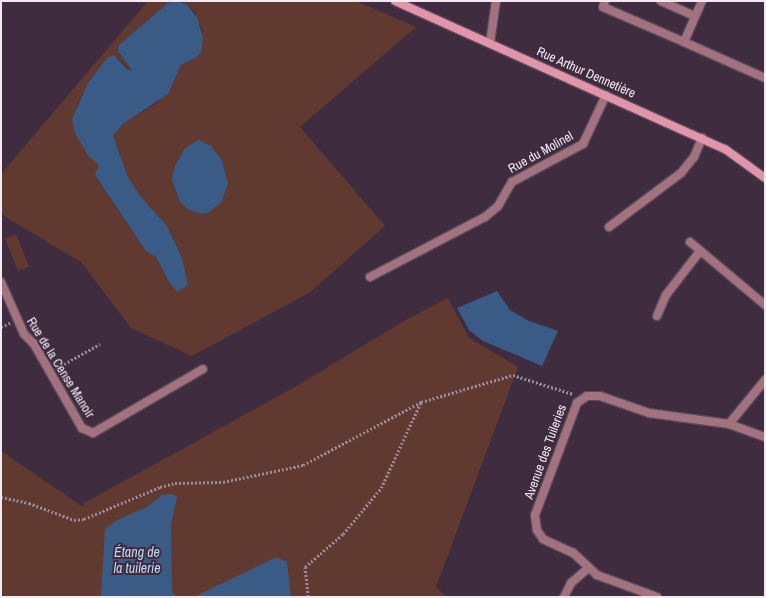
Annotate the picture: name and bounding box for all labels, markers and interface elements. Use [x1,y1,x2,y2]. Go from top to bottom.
street label: Rue Arthur Dennetière [534,44,638,102]
street label: Rue du Molinel [506,129,576,177]
street label: Rue de la Cense Manoir [23,315,97,421]
street label: Avenue des Tuileries [522,403,570,501]
water label: Étang de la tuilerie [113,544,161,576]

